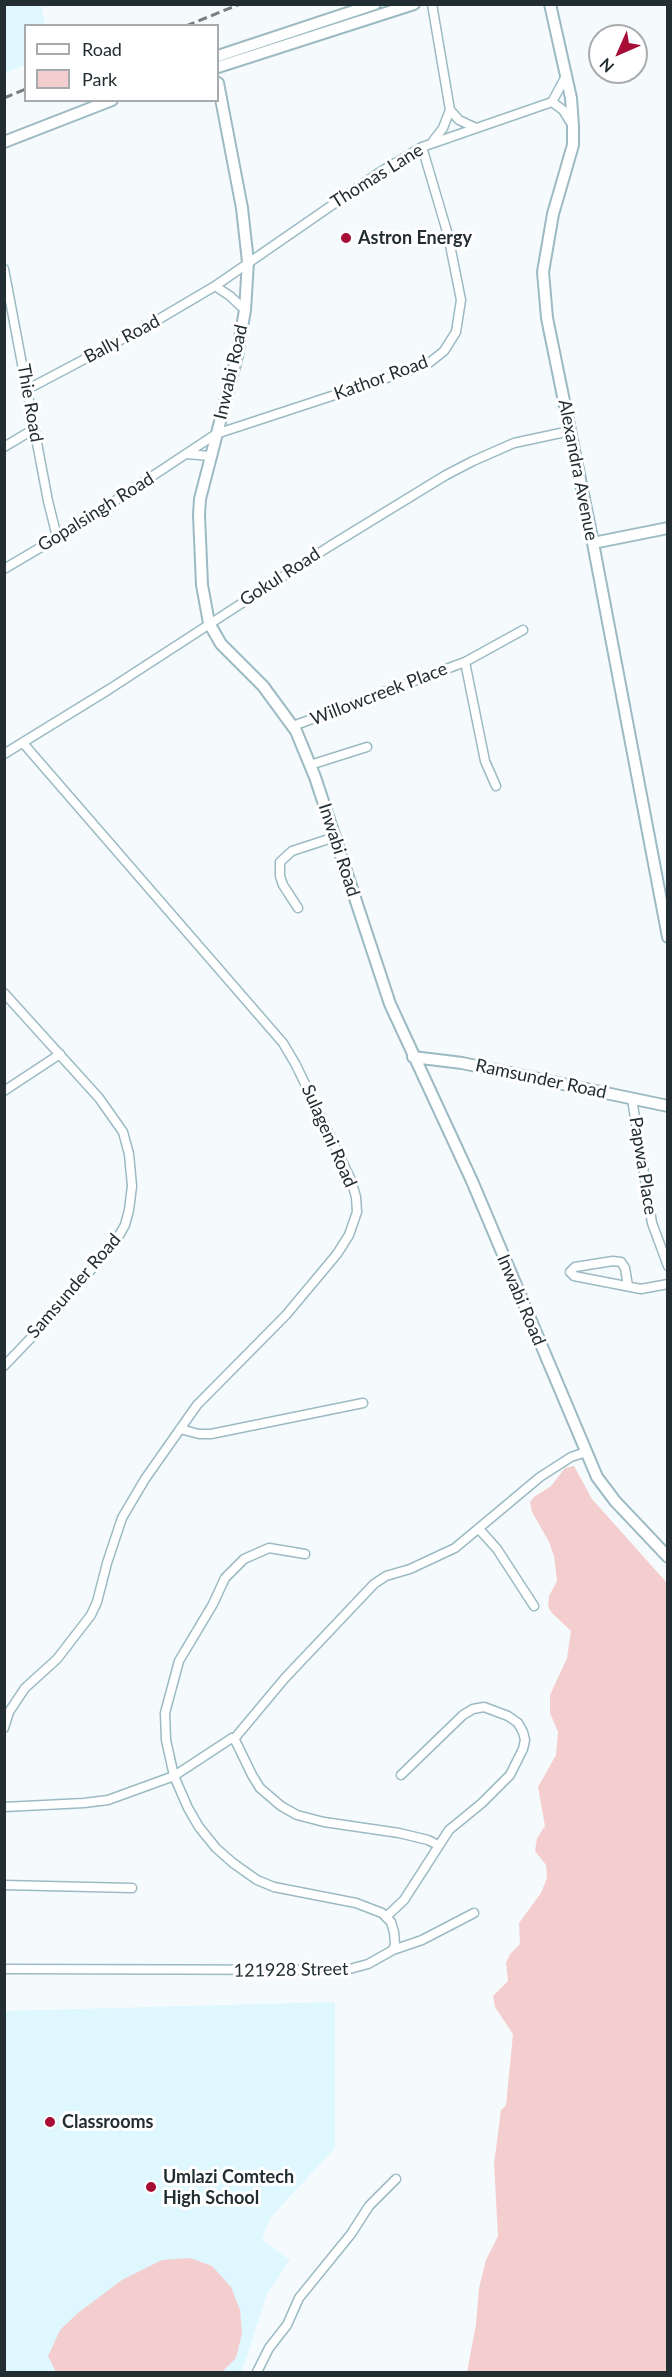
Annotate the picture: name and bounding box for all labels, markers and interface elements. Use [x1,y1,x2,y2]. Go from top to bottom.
legend [24,24,219,102]
north arrow [588,24,648,84]
text: Road [82,38,122,60]
text: N [595,55,617,77]
text: Park [82,68,117,90]
street label: Thomas Lane [327,139,427,213]
place label: Astron Energy [358,227,472,249]
marker: Astron Energy [339,231,353,245]
street label: Bally Road [80,310,164,368]
street label: Inwabi Road [210,322,252,422]
street label: Kathor Road [331,351,431,405]
street label: Thie Road [13,362,47,444]
street label: Alexandra Avenue [554,398,602,542]
street label: Gopalsingh Road [34,468,158,556]
street label: Gokul Road [236,543,324,611]
street label: Willowcreek Place [307,658,451,730]
street label: Inwabi Road [314,801,364,899]
street label: Ramsunder Road [473,1055,609,1103]
street label: Sulageni Road [297,1081,361,1191]
street label: Papwa Place [625,1115,661,1217]
street label: Samsunder Road [23,1229,125,1343]
street label: Inwabi Road [492,1251,550,1349]
street label: 121928 Street [233,1958,349,1982]
place label: Classrooms [62,2111,153,2133]
marker: Classrooms [43,2115,57,2129]
place label: Umlazi Comtech High School [163,2166,294,2208]
marker: Umlazi Comtech High School [144,2180,158,2194]

